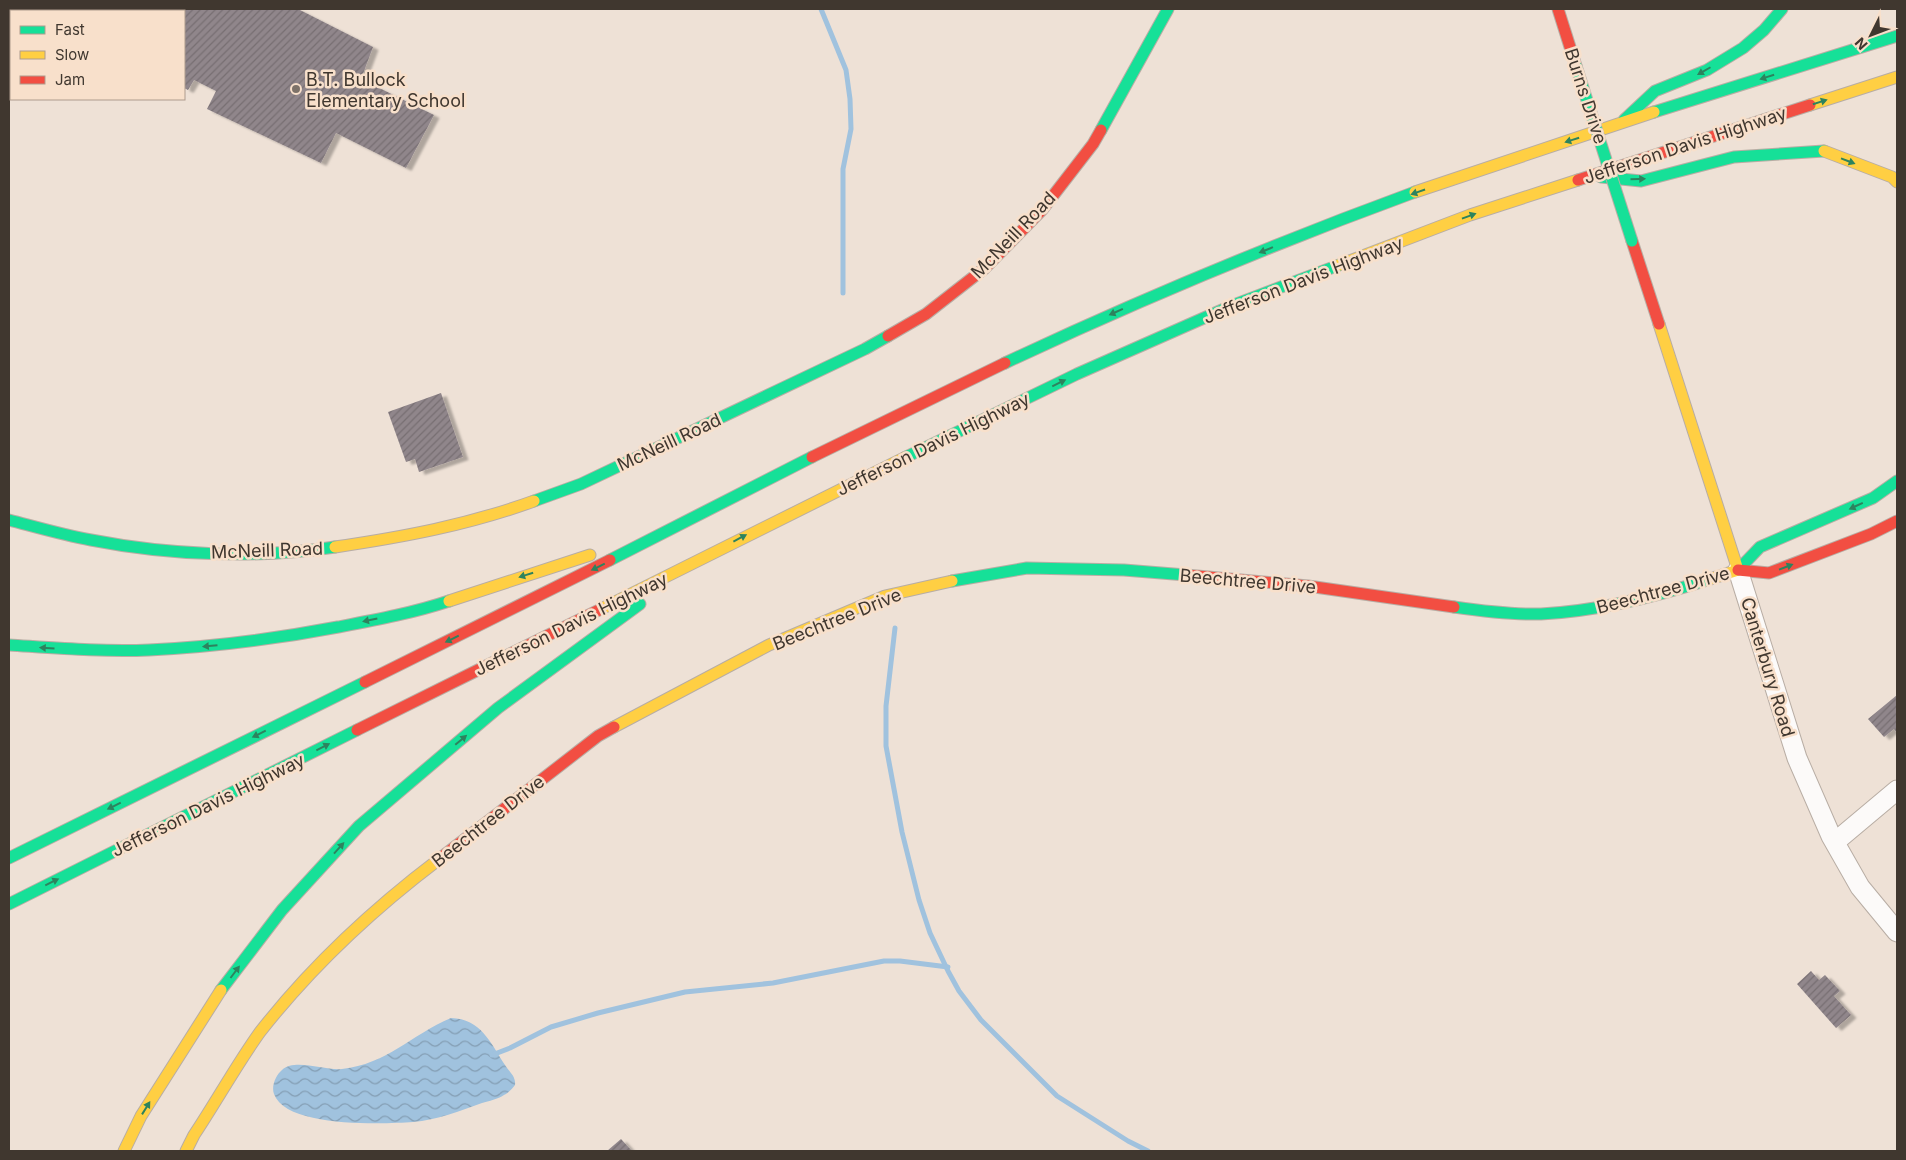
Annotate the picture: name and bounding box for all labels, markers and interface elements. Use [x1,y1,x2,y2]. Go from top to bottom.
legend [10,10,185,100]
north arrow [1846,10,1896,60]
text: Fast [55,20,85,39]
text: N [1851,34,1871,54]
text: Slow [55,45,89,64]
street label: Burns Drive [1561,46,1611,146]
one-way arrow [1696,67,1711,75]
place label: B.T. Bullock Elementary School [306,69,465,111]
text: Jam [55,70,85,89]
one-way arrow [1760,74,1775,82]
marker: B.T. Bullock Elementary School [290,83,302,95]
one-way arrow [1812,97,1827,105]
street label: Jefferson Davis Highway [1581,102,1789,188]
one-way arrow [1564,136,1579,144]
one-way arrow [1841,157,1856,165]
one-way arrow [1631,175,1647,183]
street label: McNeill Road [966,187,1060,283]
one-way arrow [1410,188,1425,196]
one-way arrow [1462,212,1477,220]
street label: Jefferson Davis Highway [1200,232,1406,328]
one-way arrow [1259,247,1274,254]
one-way arrow [1109,309,1123,317]
one-way arrow [1052,378,1067,387]
street label: Jefferson Davis Highway [833,388,1033,500]
street label: McNeill Road [614,409,724,475]
one-way arrow [1848,502,1863,511]
one-way arrow [733,534,748,542]
street label: McNeill Road [211,538,323,562]
street label: Beechtree Drive [1594,562,1732,618]
one-way arrow [591,563,605,571]
one-way arrow [1778,563,1793,570]
street label: Beechtree Drive [1179,565,1317,597]
street label: Jefferson Davis Highway [471,568,671,680]
one-way arrow [518,572,533,580]
street label: Beechtree Drive [770,584,904,654]
street label: Canterbury Road [1737,595,1799,739]
one-way arrow [362,617,378,625]
one-way arrow [445,635,459,643]
one-way arrow [201,642,217,650]
one-way arrow [39,644,55,652]
one-way arrow [252,730,267,738]
one-way arrow [454,734,466,746]
one-way arrow [316,743,331,751]
street label: Jefferson Davis Highway [108,749,308,861]
street label: Beechtree Drive [428,771,548,871]
one-way arrow [107,802,121,810]
one-way arrow [333,842,345,854]
one-way arrow [45,878,60,886]
one-way arrow [230,965,240,979]
one-way arrow [141,1101,151,1115]

